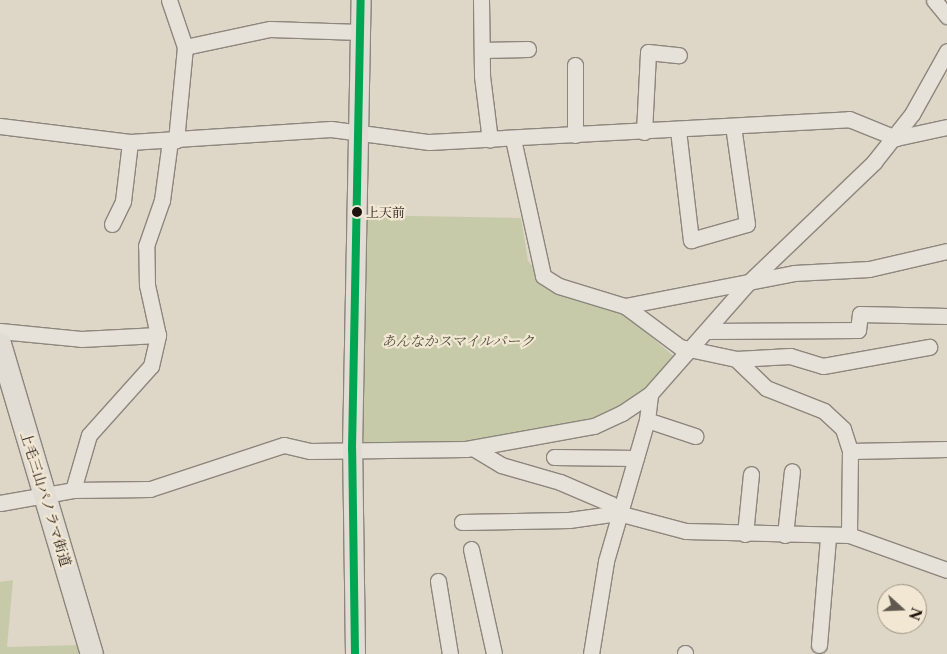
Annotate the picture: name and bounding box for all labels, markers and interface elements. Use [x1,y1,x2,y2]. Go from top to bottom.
place label: 上天前 [366,204,405,220]
marker: 上天前 [352,207,362,217]
park label: あんなかスマイルパーク [381,333,535,349]
street label: 上毛三山パノラマ街道 [18,430,74,568]
north arrow [877,584,927,634]
text: N [905,605,926,623]

